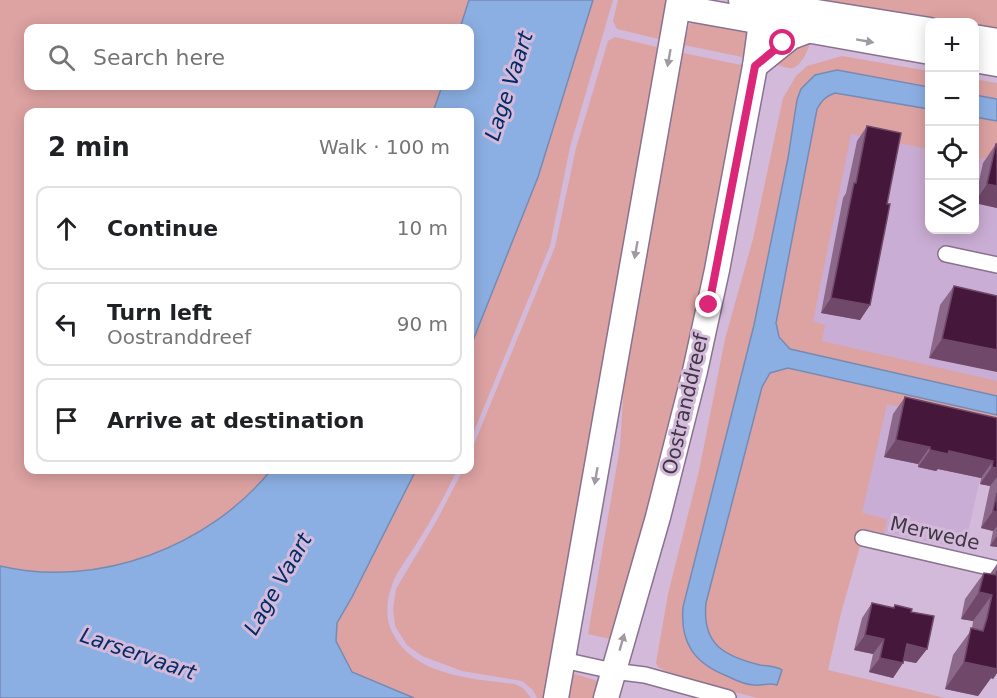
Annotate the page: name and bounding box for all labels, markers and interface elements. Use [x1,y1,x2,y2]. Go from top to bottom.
map controls [925,18,979,234]
button: + [925,18,979,72]
search box [24,24,474,90]
water label: Lage Vaart [480,28,538,144]
route start [769,29,795,55]
one-way arrow [856,37,875,46]
icon: search [45,41,78,74]
text: Search here [93,45,225,70]
one-way arrow [664,48,673,67]
button: − [925,72,979,126]
button: locate [925,126,979,180]
text: 2 min [48,132,130,162]
text: Walk · 100 m [319,135,450,159]
button: layers [925,180,979,234]
icon: ahead [50,212,83,245]
text: Continue [107,216,218,241]
text: 10 m [397,216,448,240]
one-way arrow [631,240,640,259]
route end [695,291,721,317]
text: Turn left [107,300,212,325]
icon: left [50,308,83,341]
text: 90 m [397,312,448,336]
text: Oostranddreef [107,325,251,349]
street label: Oostranddreef [657,330,713,477]
icon: arrive [50,404,83,437]
text: Arrive at destination [107,408,364,433]
one-way arrow [591,467,600,486]
street label: Merwede [888,511,982,555]
water label: Lage Vaart [239,528,317,639]
water label: Larservaart [77,623,200,685]
one-way arrow [618,633,627,651]

